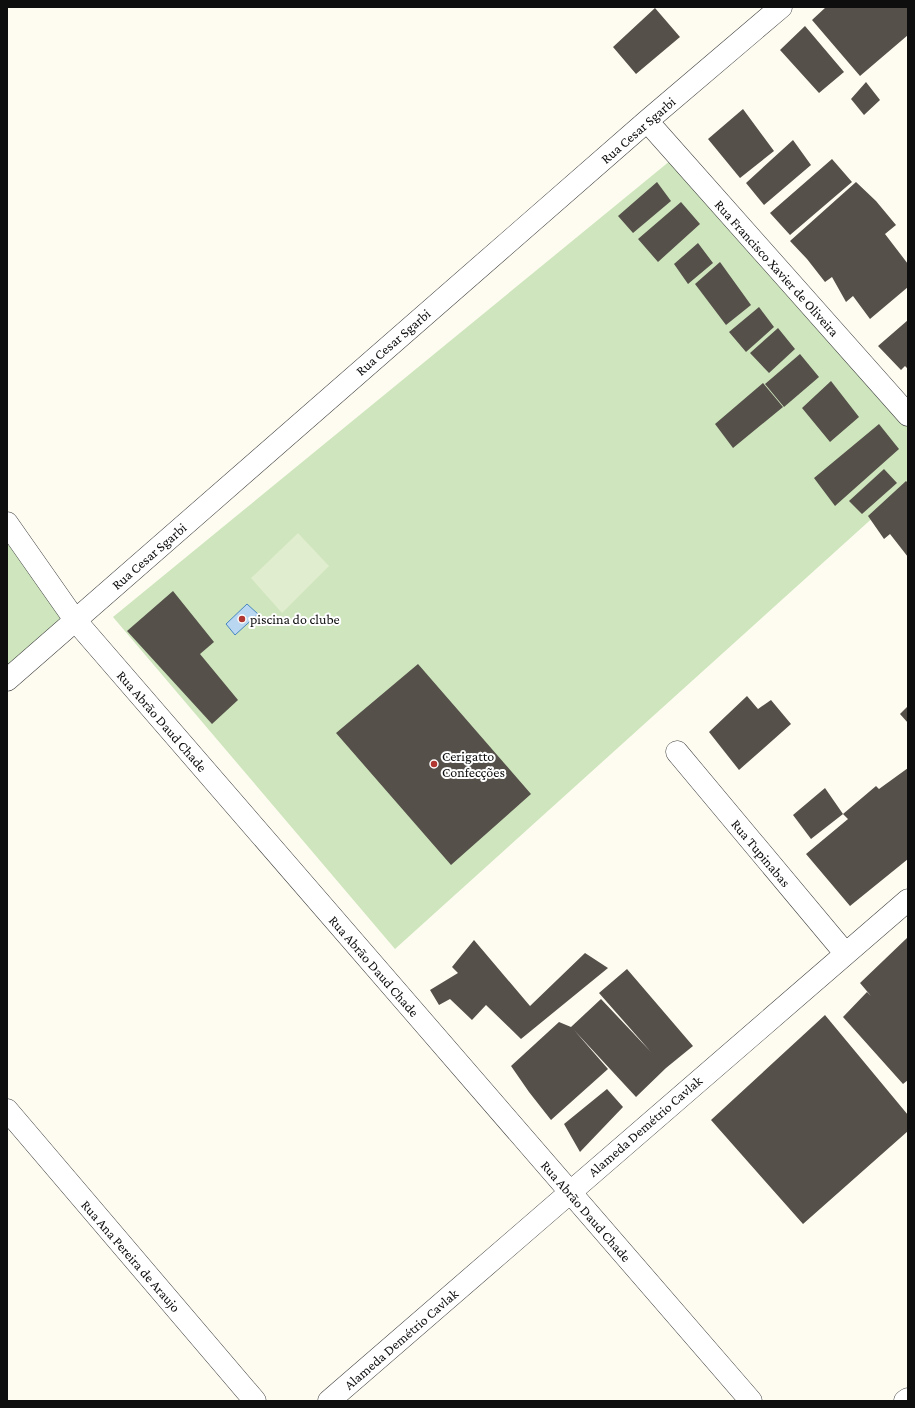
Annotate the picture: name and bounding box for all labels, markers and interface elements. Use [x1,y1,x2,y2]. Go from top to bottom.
street label: Rua Cesar Sgarbi [597,93,679,167]
street label: Rua Francisco Xavier de Oliveira [711,196,843,340]
street label: Rua Cesar Sgarbi [352,305,434,379]
street label: Rua Cesar Sgarbi [108,519,190,593]
place label: piscina do clube [250,611,340,627]
marker: piscina do clube [237,614,247,624]
street label: Rua Abrão Daud Chade [114,667,210,775]
place label: Cerigatto Confecções [442,748,505,780]
marker: Cerigatto Confecções [429,759,439,769]
street label: Rua Tupinabas [728,816,794,890]
street label: Rua Abrão Daud Chade [326,912,422,1020]
street label: Alameda Demétrio Cavlak [585,1072,705,1180]
street label: Rua Abrão Daud Chade [538,1157,634,1265]
street label: Rua Ana Pereira de Araujo [77,1197,184,1316]
street label: Alameda Demétrio Cavlak [341,1285,461,1393]

